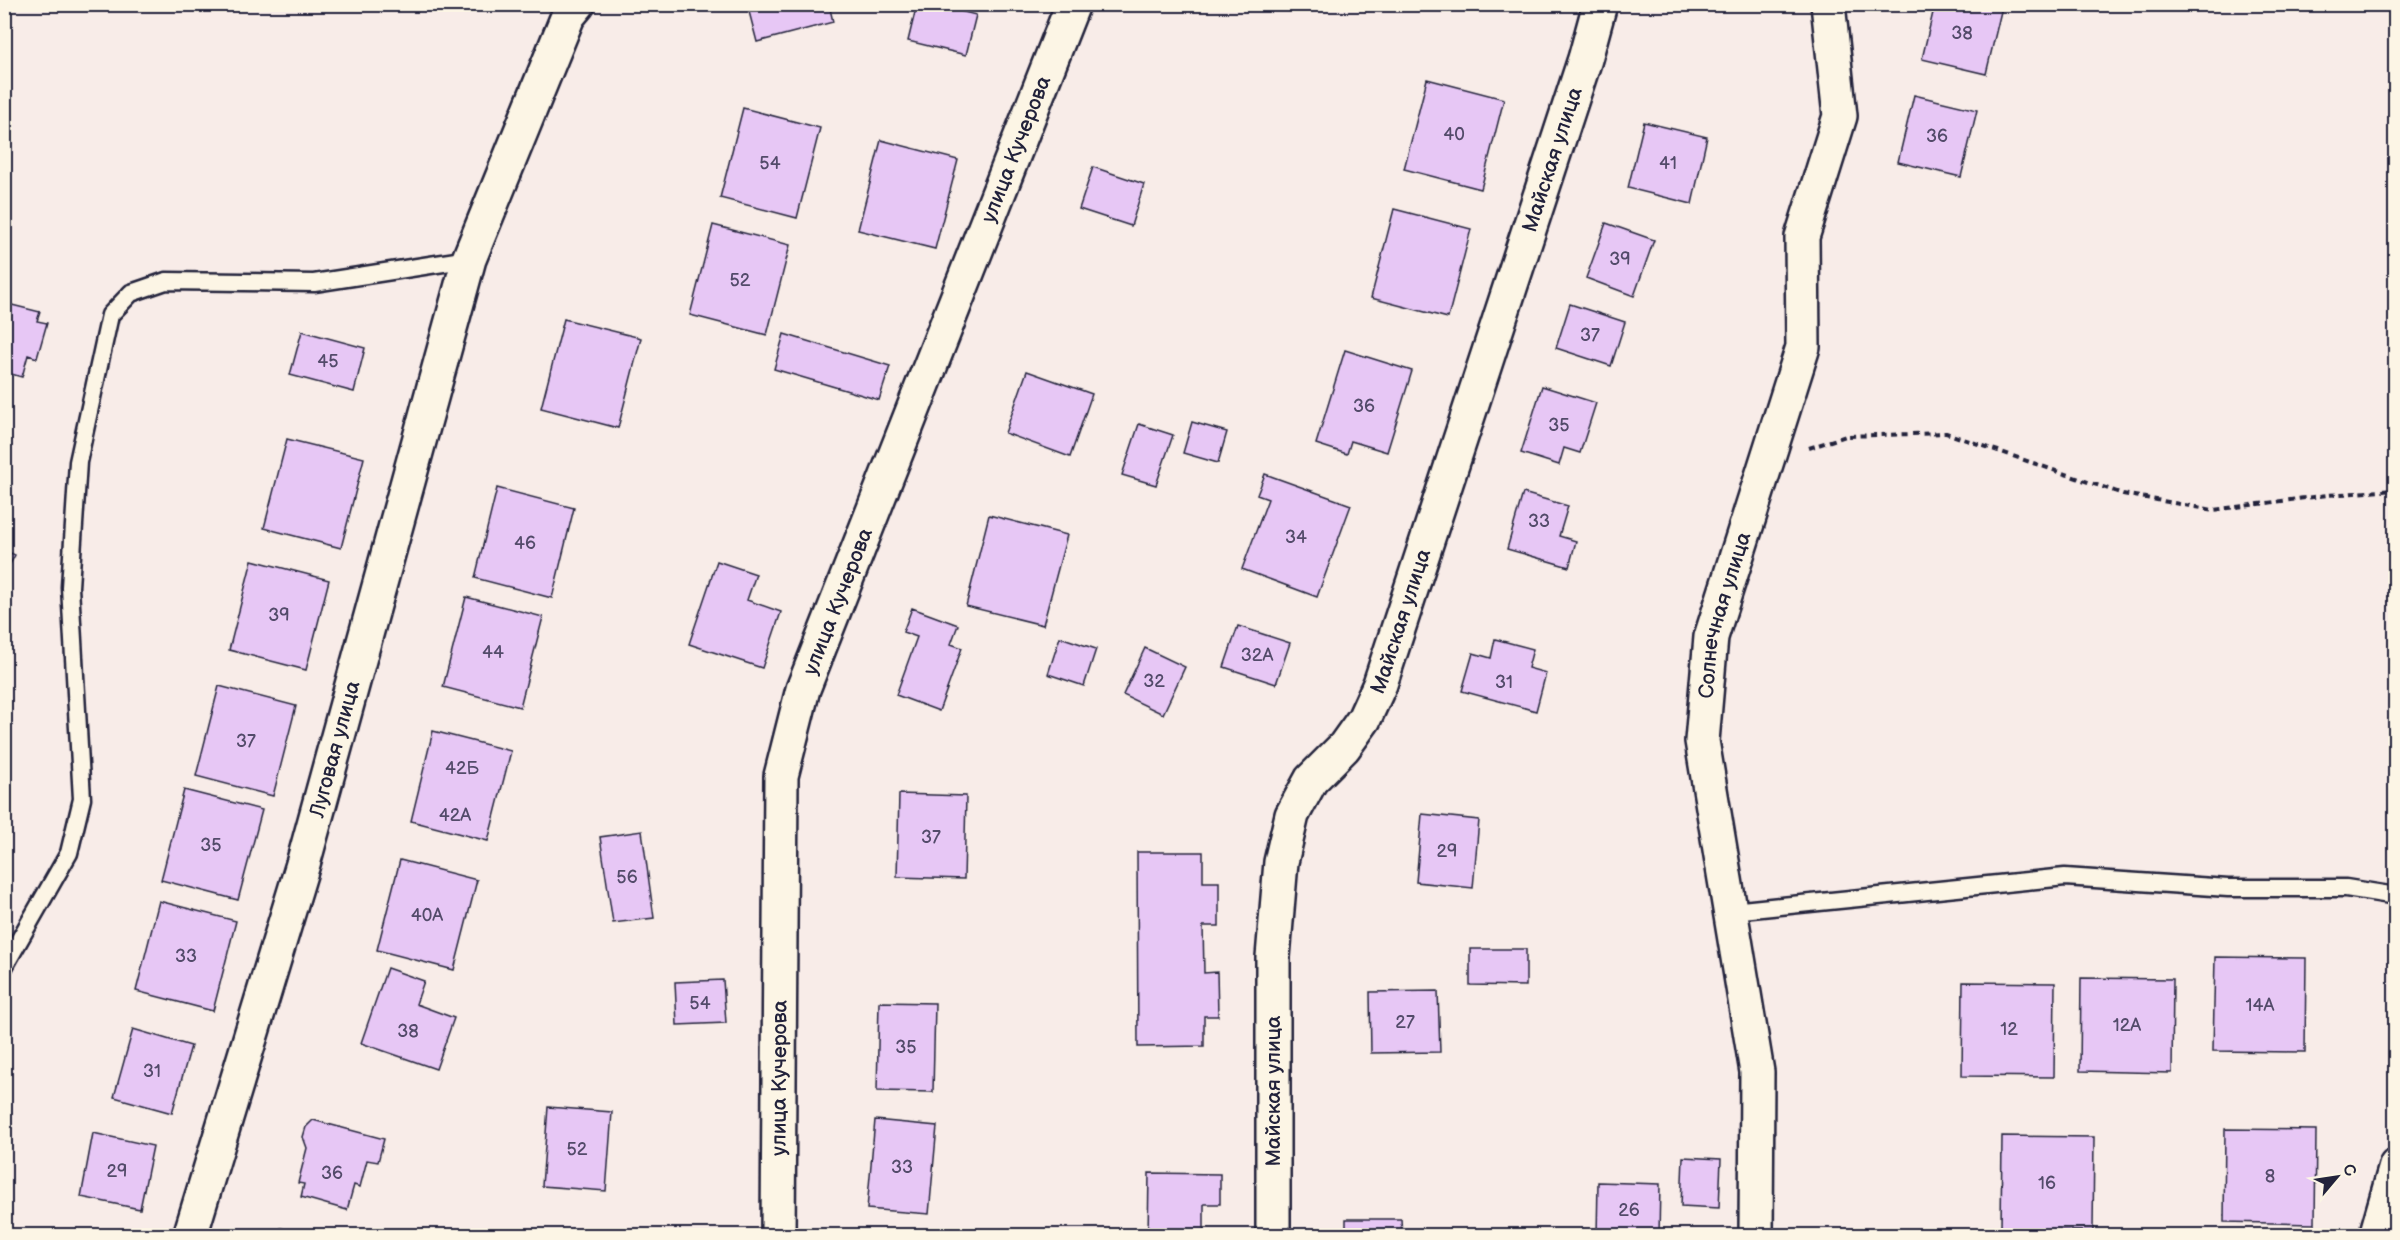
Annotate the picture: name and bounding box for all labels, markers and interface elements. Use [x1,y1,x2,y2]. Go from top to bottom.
house number: 38 [1951,23,1973,44]
street label: улица Кучерова [976,72,1057,226]
street label: Майская улица [1517,83,1588,235]
house number: 40 [1443,124,1465,145]
house number: 36 [1926,126,1948,147]
house number: 54 [759,153,781,174]
house number: 41 [1659,153,1677,174]
house number: 39 [1609,249,1631,270]
house number: 52 [730,270,751,291]
house number: 37 [1580,325,1600,346]
house number: 45 [317,351,339,372]
house number: 36 [1353,396,1375,417]
house number: 35 [1548,415,1570,436]
house number: 33 [1528,511,1550,532]
street label: улица Кучерова [798,524,878,679]
house number: 34 [1285,527,1307,548]
street label: Солнечная улица [1694,528,1757,699]
house number: 46 [514,533,536,554]
street label: Майская улица [1365,545,1437,698]
house number: 39 [268,605,290,626]
house number: 44 [482,642,504,663]
house number: 32А [1241,645,1273,666]
house number: 32 [1143,671,1165,692]
house number: 31 [1495,672,1513,693]
street label: Луговая улица [304,678,366,821]
house number: 37 [236,731,256,752]
house number: 42Б [445,758,480,779]
house number: 42А [439,805,471,826]
house number: 37 [921,827,941,848]
house number: 35 [200,835,222,856]
house number: 29 [1436,841,1458,862]
house number: 56 [616,867,638,888]
house number: 40А [411,905,443,926]
house number: 33 [175,946,197,967]
house number: 54 [689,993,711,1014]
house number: 14А [2246,995,2275,1016]
street label: улица Кучерова [767,999,793,1156]
house number: 27 [1395,1012,1415,1033]
street label: Майская улица [1261,1015,1286,1166]
house number: 12А [2113,1015,2141,1036]
house number: 12 [2000,1019,2018,1040]
house number: 38 [397,1021,419,1042]
house number: 35 [895,1037,917,1058]
house number: 31 [143,1061,161,1082]
house number: 52 [567,1139,588,1160]
north arrow [2307,1147,2367,1207]
house number: 33 [891,1157,913,1178]
house number: 29 [106,1161,128,1182]
text: С [2338,1161,2360,1180]
house number: 36 [321,1163,343,1184]
house number: 8 [2265,1166,2275,1187]
house number: 16 [2038,1173,2056,1194]
house number: 26 [1618,1200,1640,1221]

